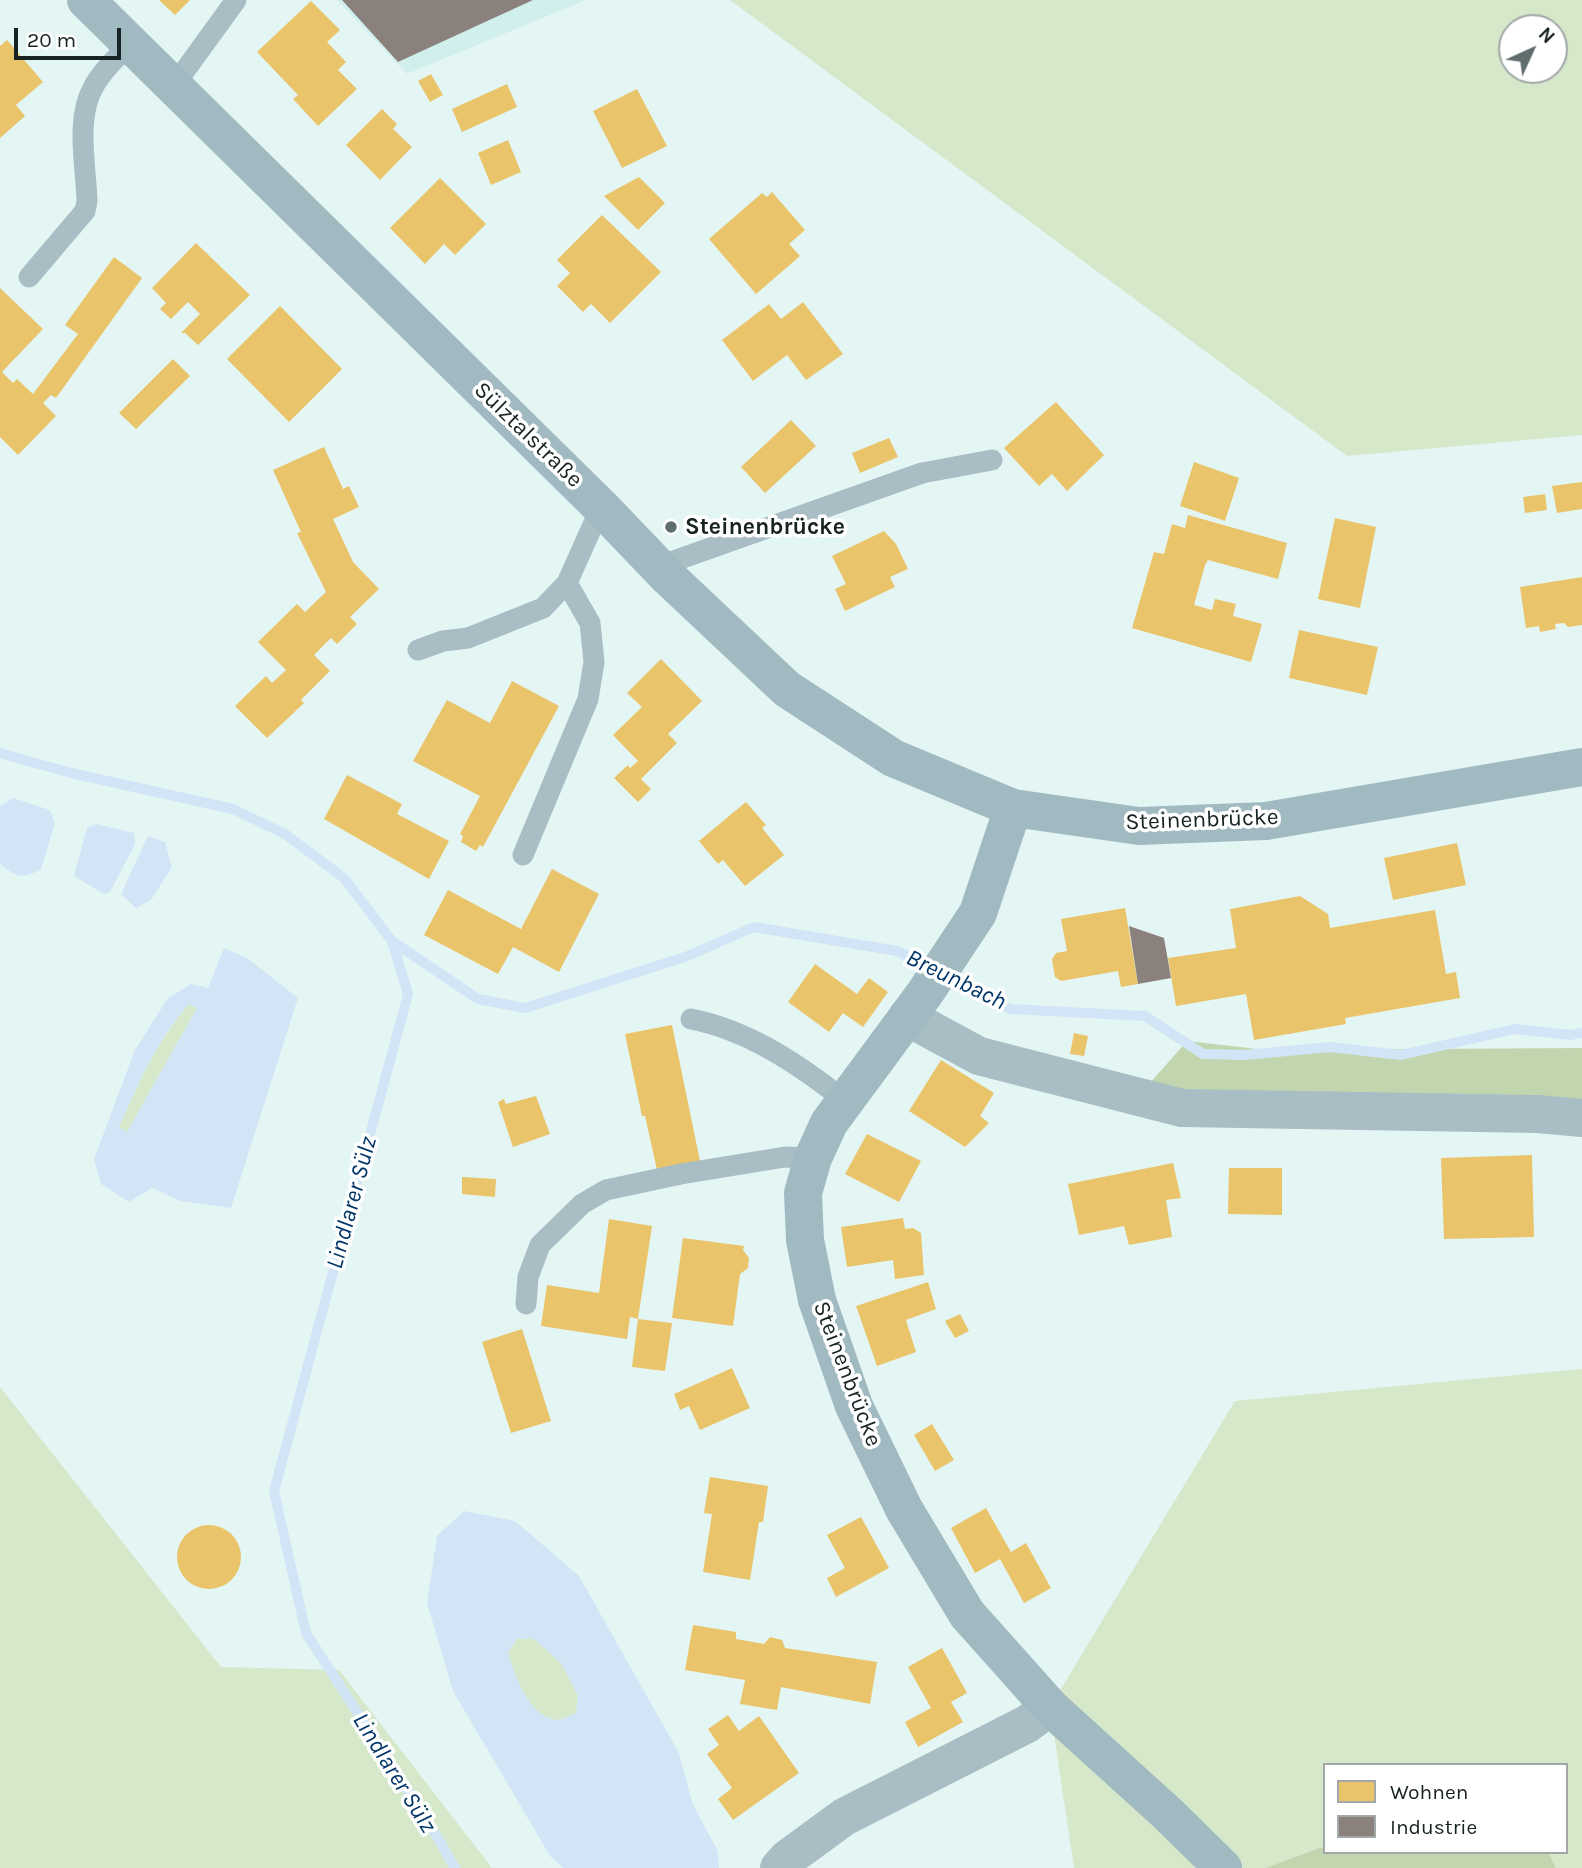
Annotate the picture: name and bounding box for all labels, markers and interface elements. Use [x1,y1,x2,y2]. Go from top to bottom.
scale bar [18,14,124,58]
north arrow [1498,14,1568,84]
text: N [1534,23,1559,48]
text: 20 m [27,28,76,52]
street label: Sülztalstraße [468,376,588,494]
place label: Steinenbrücke [685,513,845,541]
marker: Steinenbrücke [663,519,679,535]
street label: Steinenbrücke [1125,804,1279,836]
water label: Breunbach [901,943,1011,1017]
water label: Lindlarer Sülz [321,1134,383,1272]
street label: Steinenbrücke [807,1297,887,1451]
water label: Lindlarer Sülz [346,1708,442,1838]
legend [1323,1763,1568,1854]
text: Wohnen [1390,1780,1468,1804]
text: Industrie [1390,1815,1477,1839]

